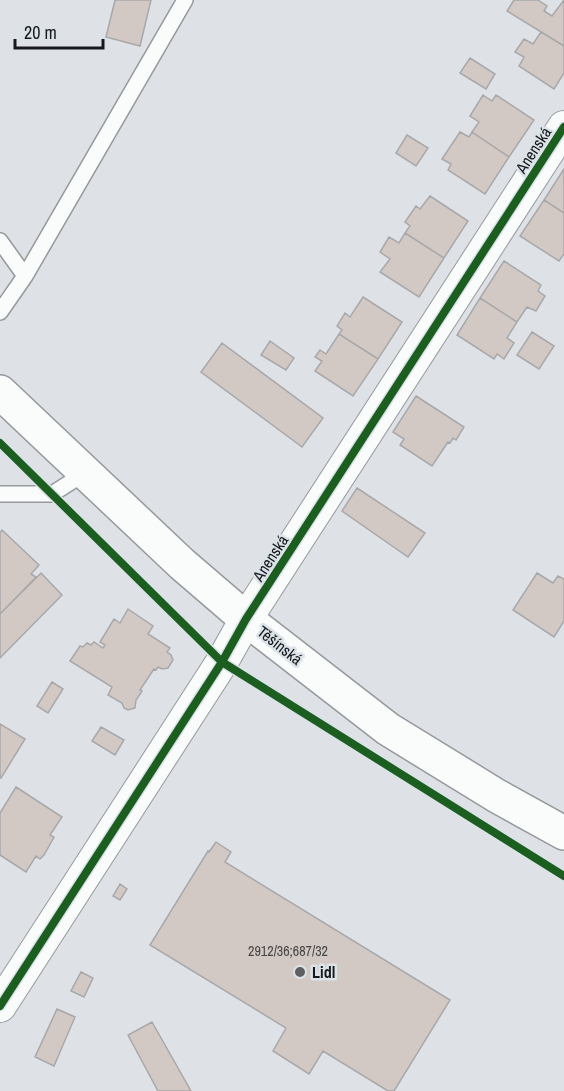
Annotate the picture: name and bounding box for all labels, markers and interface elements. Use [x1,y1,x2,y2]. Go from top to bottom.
scale bar [15,12,104,50]
text: 20 m [24,20,57,45]
street label: Anenská [509,122,557,178]
street label: Anenská [246,530,294,586]
street label: Těšínská [253,620,308,670]
house number: 2912/36;687/32 [248,942,328,960]
place label: Lidl [312,961,335,983]
marker: Lidl [293,965,307,979]

